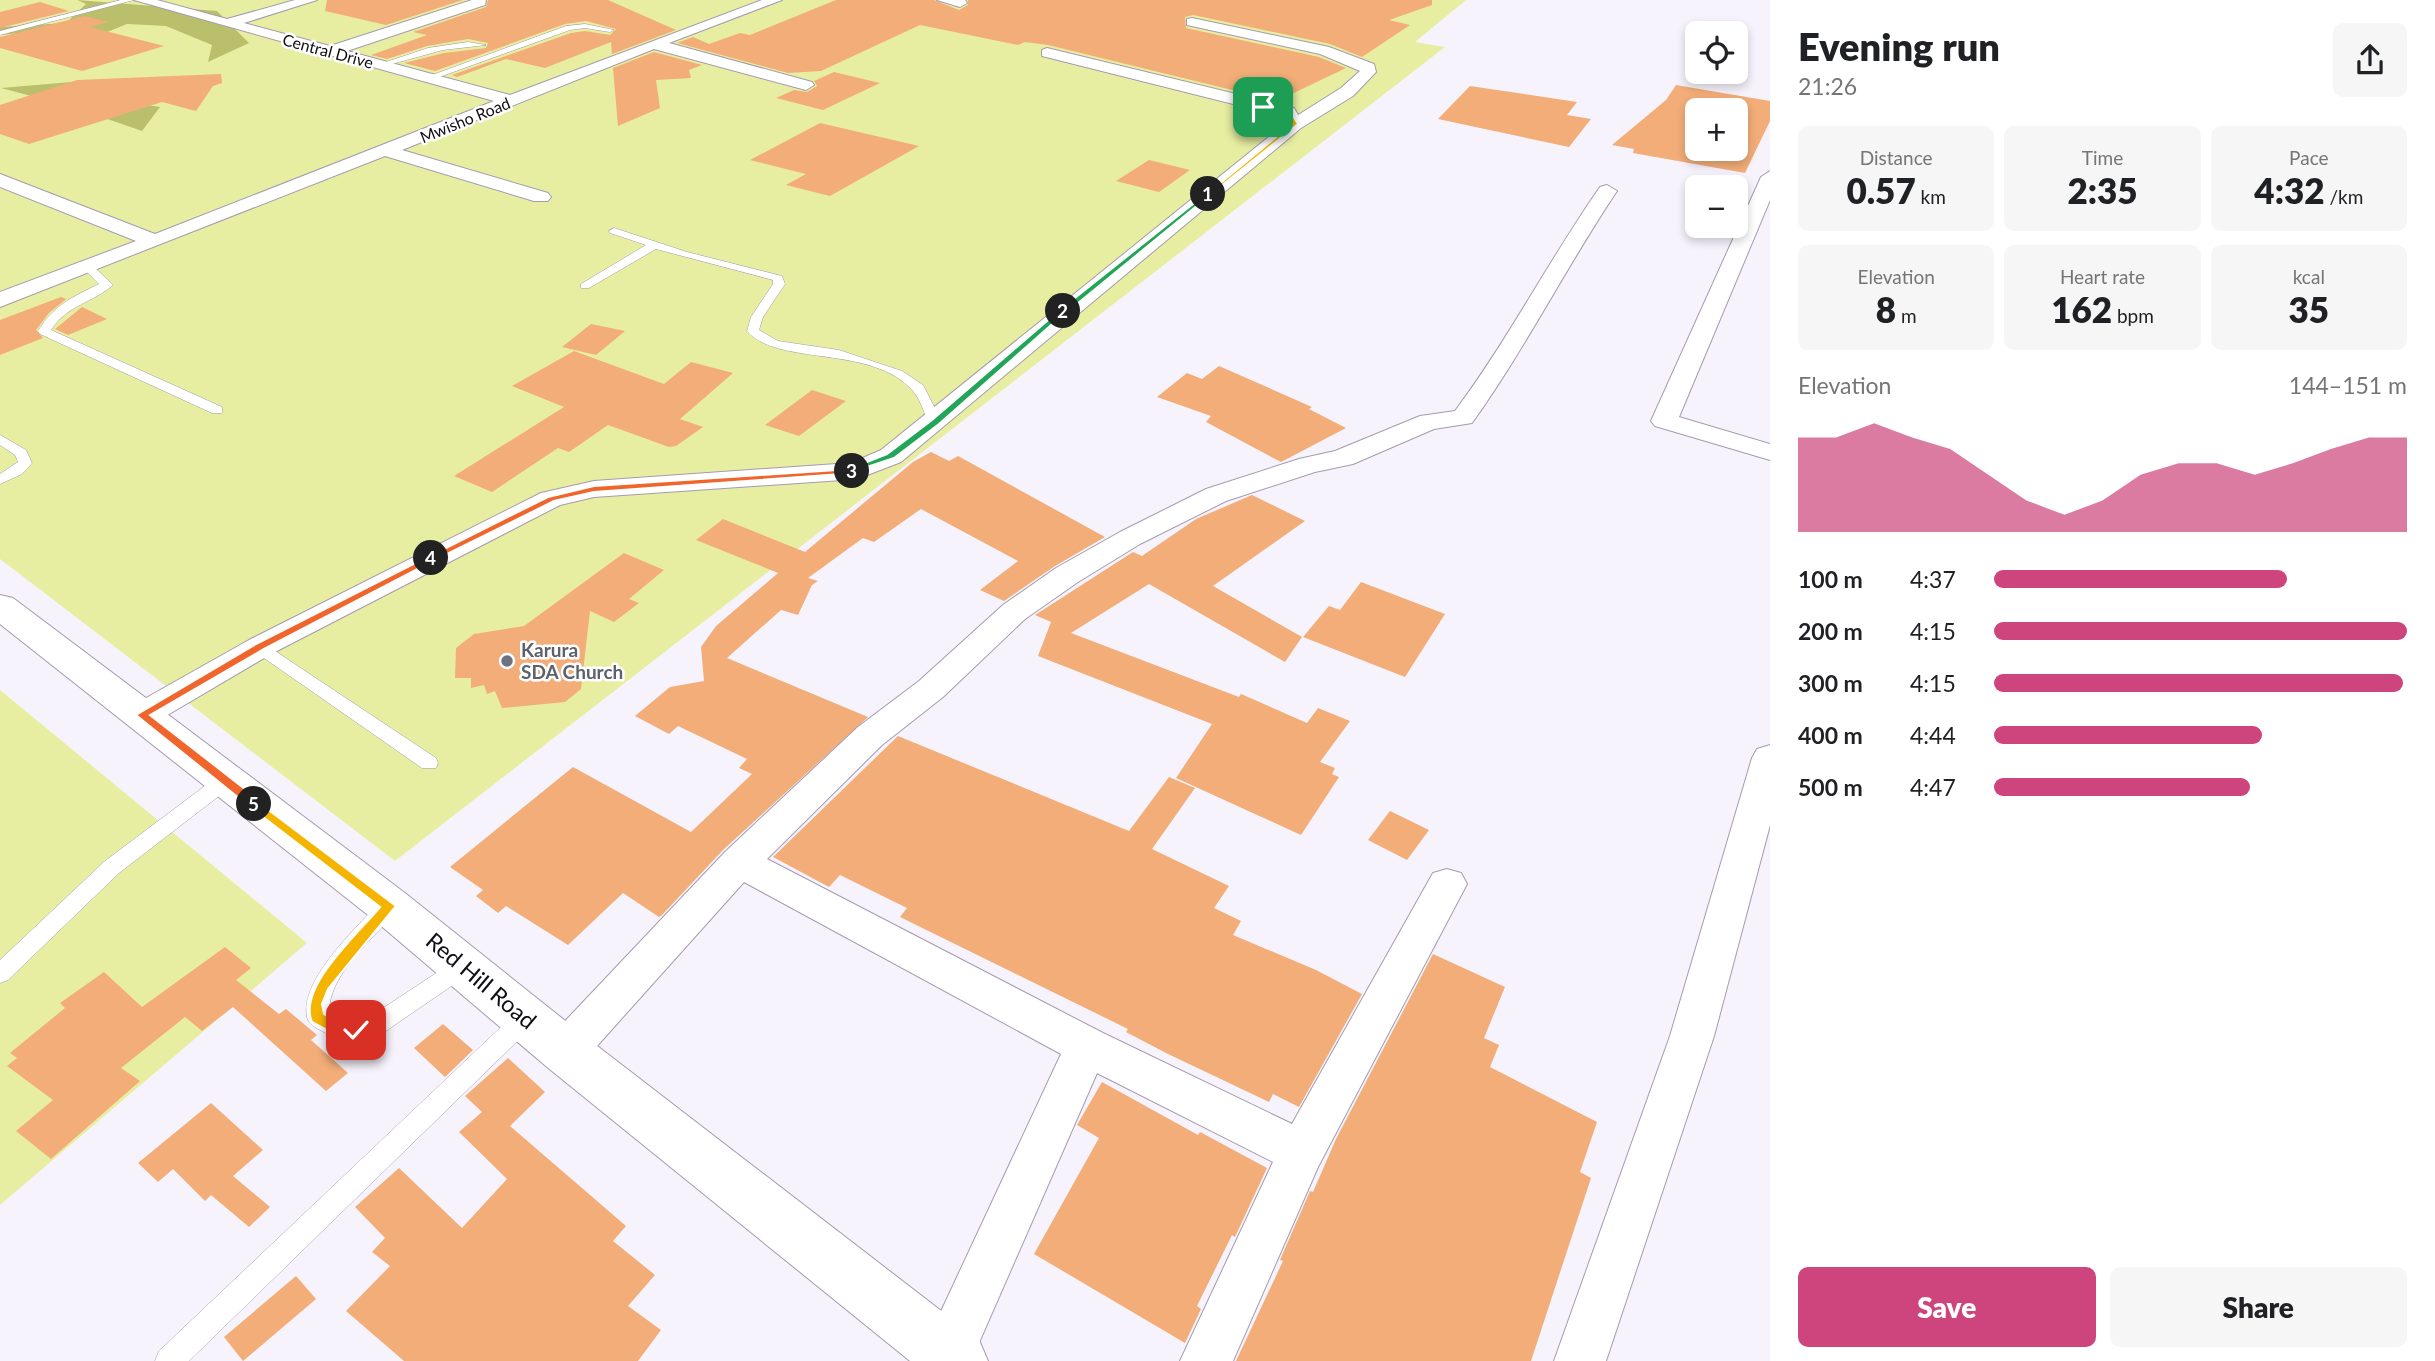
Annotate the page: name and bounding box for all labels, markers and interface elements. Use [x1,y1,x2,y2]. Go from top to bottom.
map controls [1685,21,1748,238]
button: locate [1685,21,1748,84]
text: Evening run [1798,23,2000,69]
button: share [2333,23,2407,97]
street label: Central Drive [281,29,376,72]
text: 21:26 [1798,72,1857,100]
pin [1233,77,1293,137]
icon: arrive [1244,88,1282,126]
street label: Mwisho Road [417,93,513,146]
button: + [1685,98,1748,161]
text: Distance [1860,146,1933,169]
text: Time [2082,146,2123,169]
text: Pace [2289,146,2329,169]
text: 0.57 [1846,169,1916,211]
text: 2:35 [2067,169,2138,211]
text: 4:32 [2254,169,2325,211]
button: − [1685,175,1748,238]
pin: 1 [1190,176,1226,212]
text: 1 [1202,182,1213,205]
text: km [1916,185,1946,208]
text: /km [2325,185,2363,208]
text: Elevation [1858,265,1935,288]
text: Heart rate [2060,265,2145,288]
text: kcal [2293,265,2325,288]
text: 8 [1876,288,1896,330]
text: 162 [2051,288,2112,330]
text: 35 [2289,288,2329,330]
pin: 2 [1046,294,1080,328]
text: 2 [1057,299,1068,322]
text: m [1896,304,1917,327]
text: bpm [2112,304,2154,327]
text: Elevation [1798,371,1891,399]
text: 144–151 m [2289,371,2407,399]
pin: 3 [834,454,870,489]
text: 3 [846,459,857,482]
pin: 4 [414,540,448,576]
text: 4 [425,546,436,569]
text: 100 m [1798,565,1863,593]
text: 4:37 [1910,565,1956,593]
text: 200 m [1798,617,1863,645]
text: 4:15 [1910,617,1956,645]
place label: Karura SDA Church [521,638,623,683]
marker: Karura SDA Church [499,653,515,669]
text: 300 m [1798,669,1863,697]
text: 4:15 [1910,669,1956,697]
text: 400 m [1798,721,1863,749]
text: 4:44 [1910,721,1956,749]
text: 500 m [1798,773,1863,801]
text: 4:47 [1910,773,1956,801]
pin: 5 [236,786,272,822]
text: 5 [248,792,259,815]
street label: Red Hill Road [421,926,542,1034]
pin [326,1000,386,1060]
icon: check [337,1011,375,1049]
button: Save [1798,1267,2096,1347]
button: Share [2110,1267,2407,1347]

